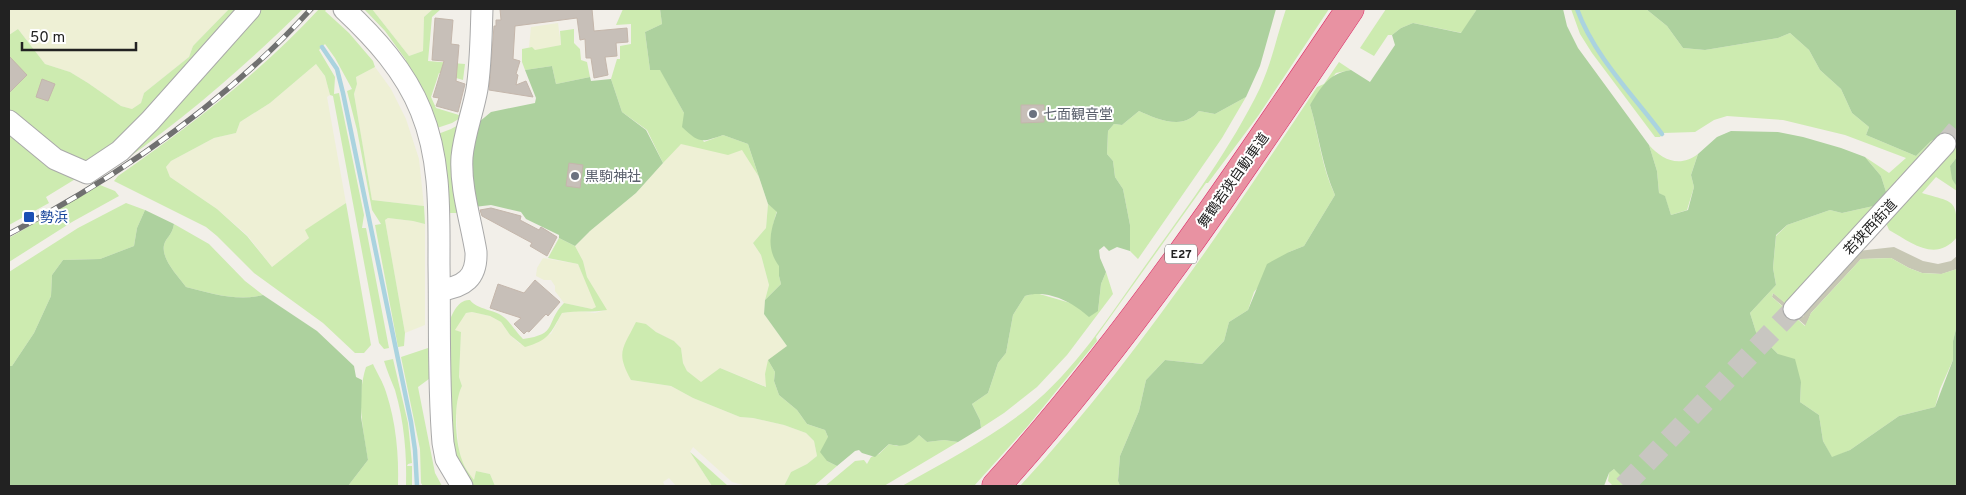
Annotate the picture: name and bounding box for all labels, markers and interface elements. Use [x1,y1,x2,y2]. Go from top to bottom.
scale bar [22,20,136,52]
text: 50 m [30,29,65,48]
place label: 七面観音堂 [1043,107,1113,124]
marker: 七面観音堂 [1027,108,1039,120]
street label: 舞鶴若狭自動車道 [1195,130,1273,232]
place label: 黒駒神社 [585,169,641,186]
marker: 黒駒神社 [569,170,581,182]
street label: 若狭西街道 [1841,197,1901,259]
marker: 勢浜 [22,210,36,224]
place label: 勢浜 [40,210,68,227]
road number: E27 [1165,244,1197,264]

